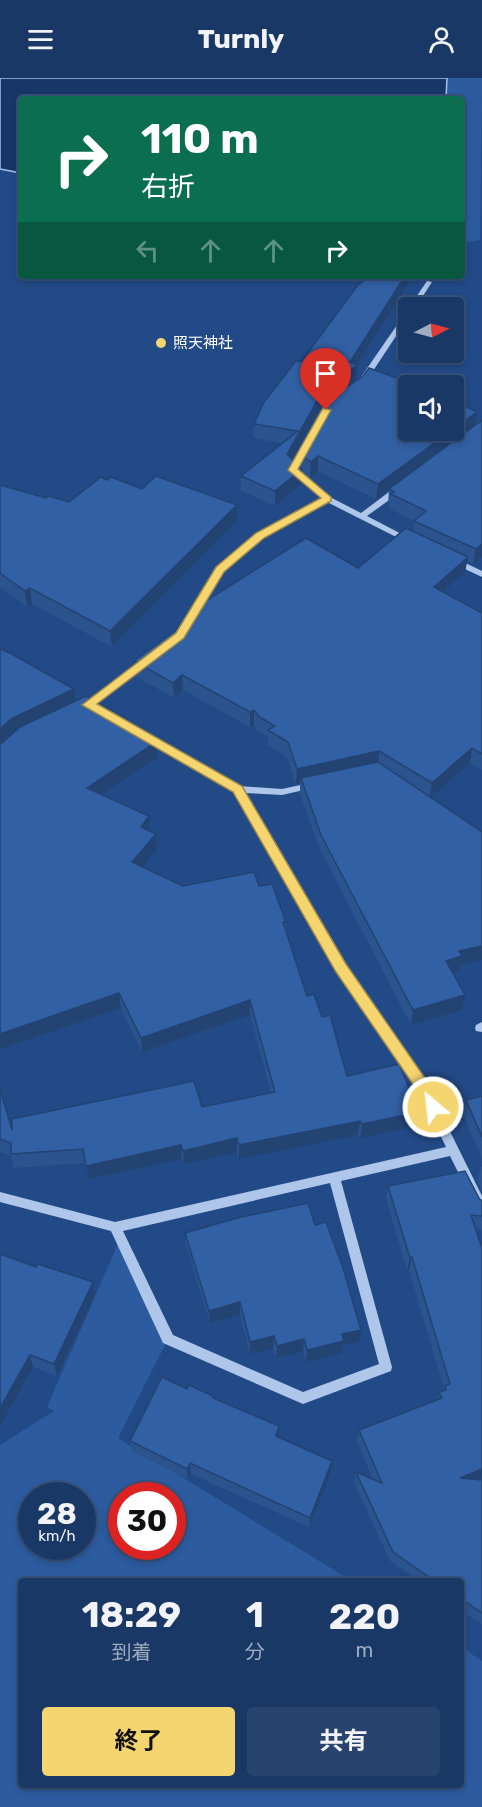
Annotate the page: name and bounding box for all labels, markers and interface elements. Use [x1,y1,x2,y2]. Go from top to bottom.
icon: menu [24,23,57,56]
text: Turnly [198,23,284,55]
icon: person [425,23,458,56]
text: 110 m [141,114,259,164]
icon: right [42,120,120,198]
text: 右折 [141,171,195,203]
icon: left [131,234,164,267]
icon: ahead [194,234,227,267]
icon: ahead [257,234,290,267]
icon: right [320,234,353,267]
north arrow [398,297,464,363]
map controls [398,297,464,441]
place label: 照天神社 [173,334,233,352]
marker: 照天神社 [154,336,168,350]
pin [300,348,351,410]
icon: arrive [309,357,342,390]
button: sound [398,375,464,441]
position arrow [401,1075,465,1139]
speed limit sign: 30 [108,1482,186,1560]
text: 28 [37,1496,77,1532]
text: km/h [38,1527,76,1545]
text: 18:29 [82,1593,181,1636]
text: 1 [246,1593,264,1636]
text: 220 [329,1595,400,1638]
text: m [356,1638,373,1662]
text: 到着 [111,1640,151,1664]
text: 分 [245,1640,265,1664]
button: 終了 [42,1707,235,1776]
button: 共有 [247,1707,440,1776]

